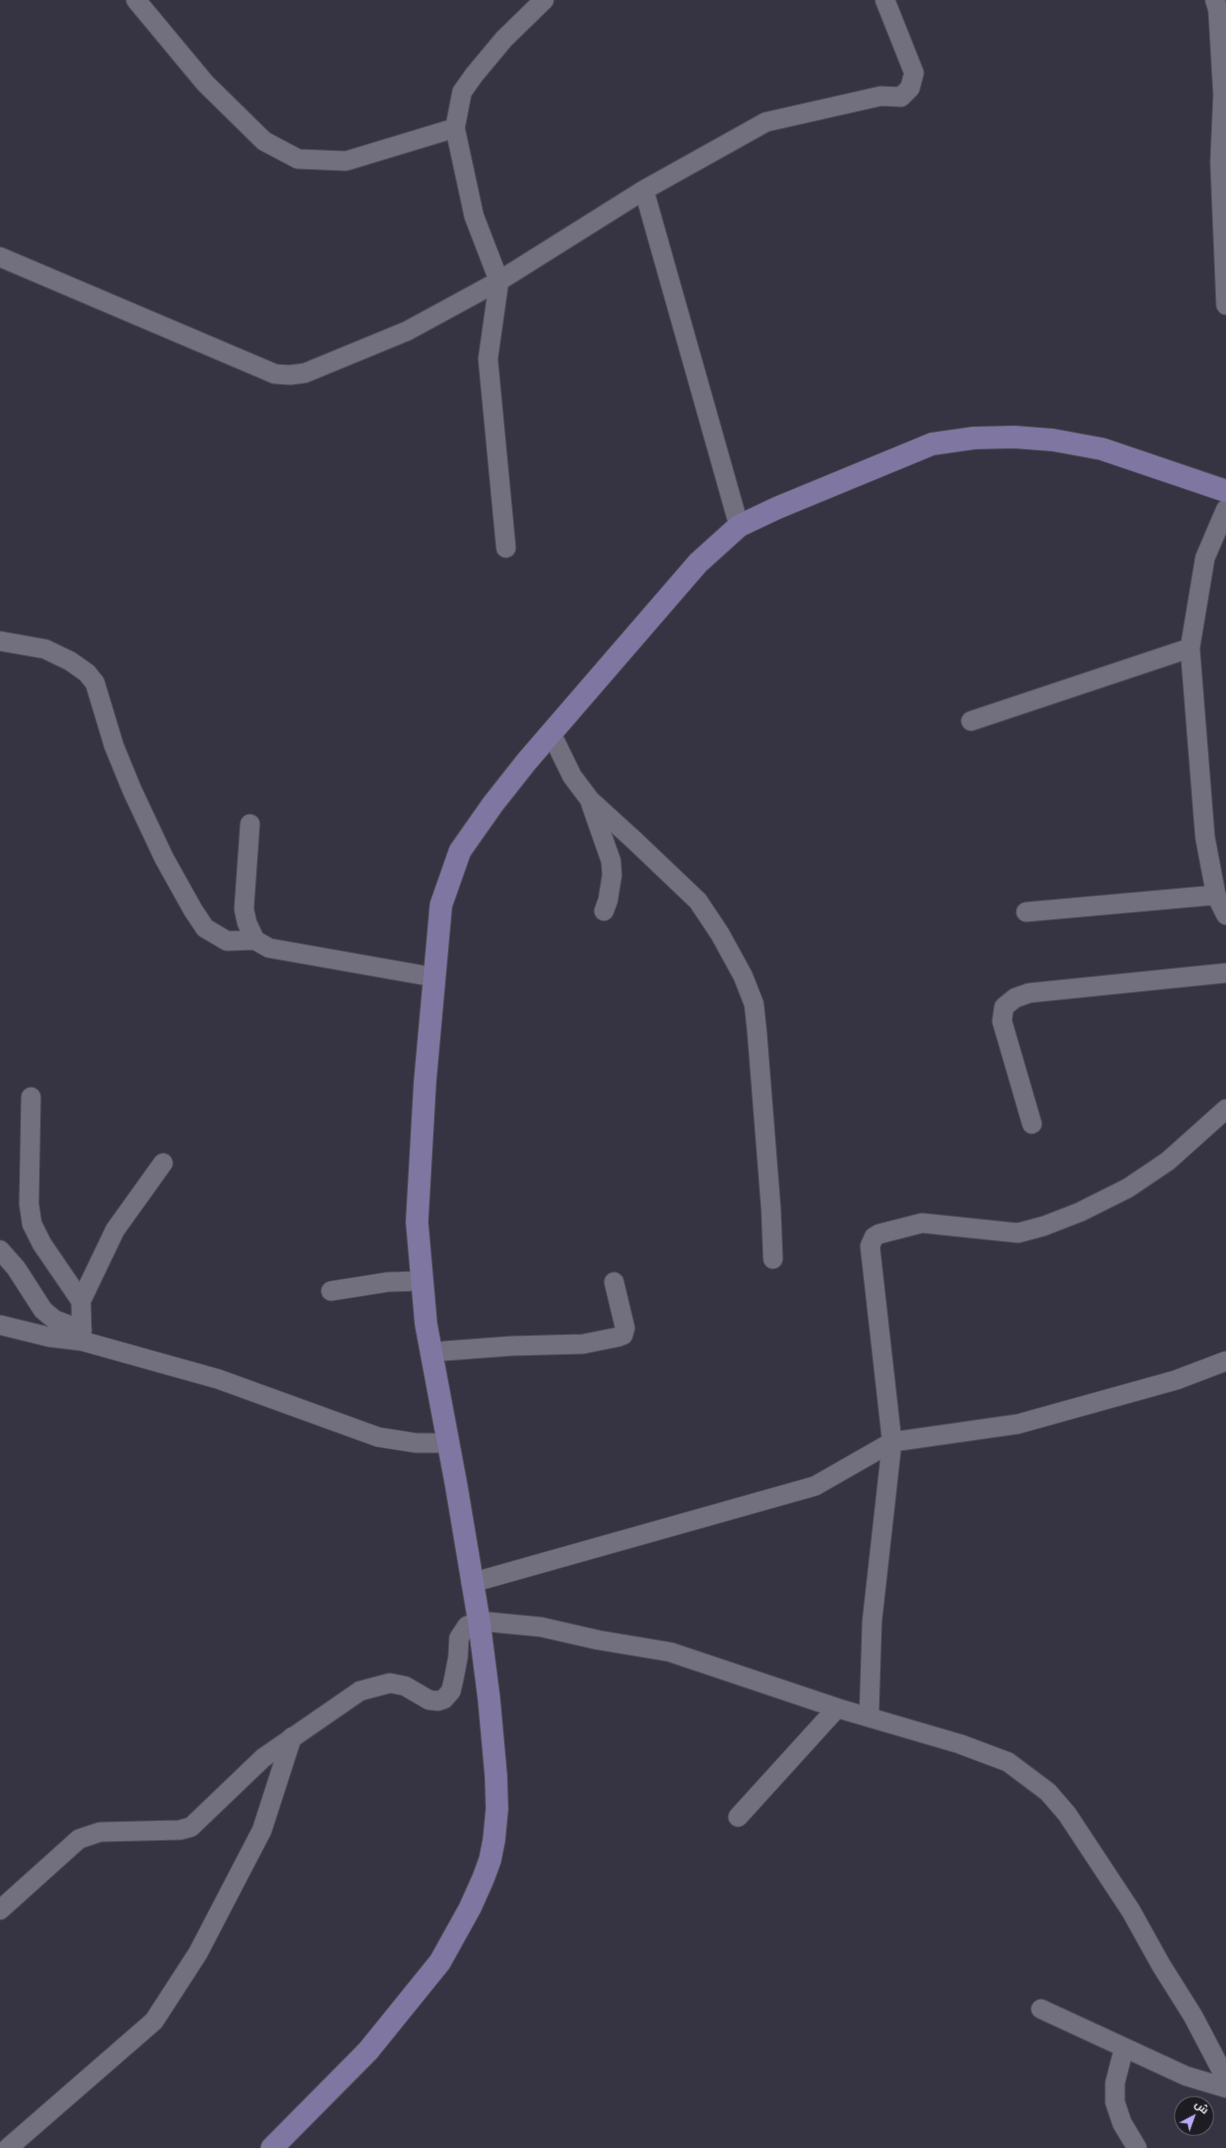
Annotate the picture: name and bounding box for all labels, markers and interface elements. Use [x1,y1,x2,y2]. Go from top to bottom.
north arrow [1174,2096,1214,2136]
text: ش [1192,2098,1211,2117]

